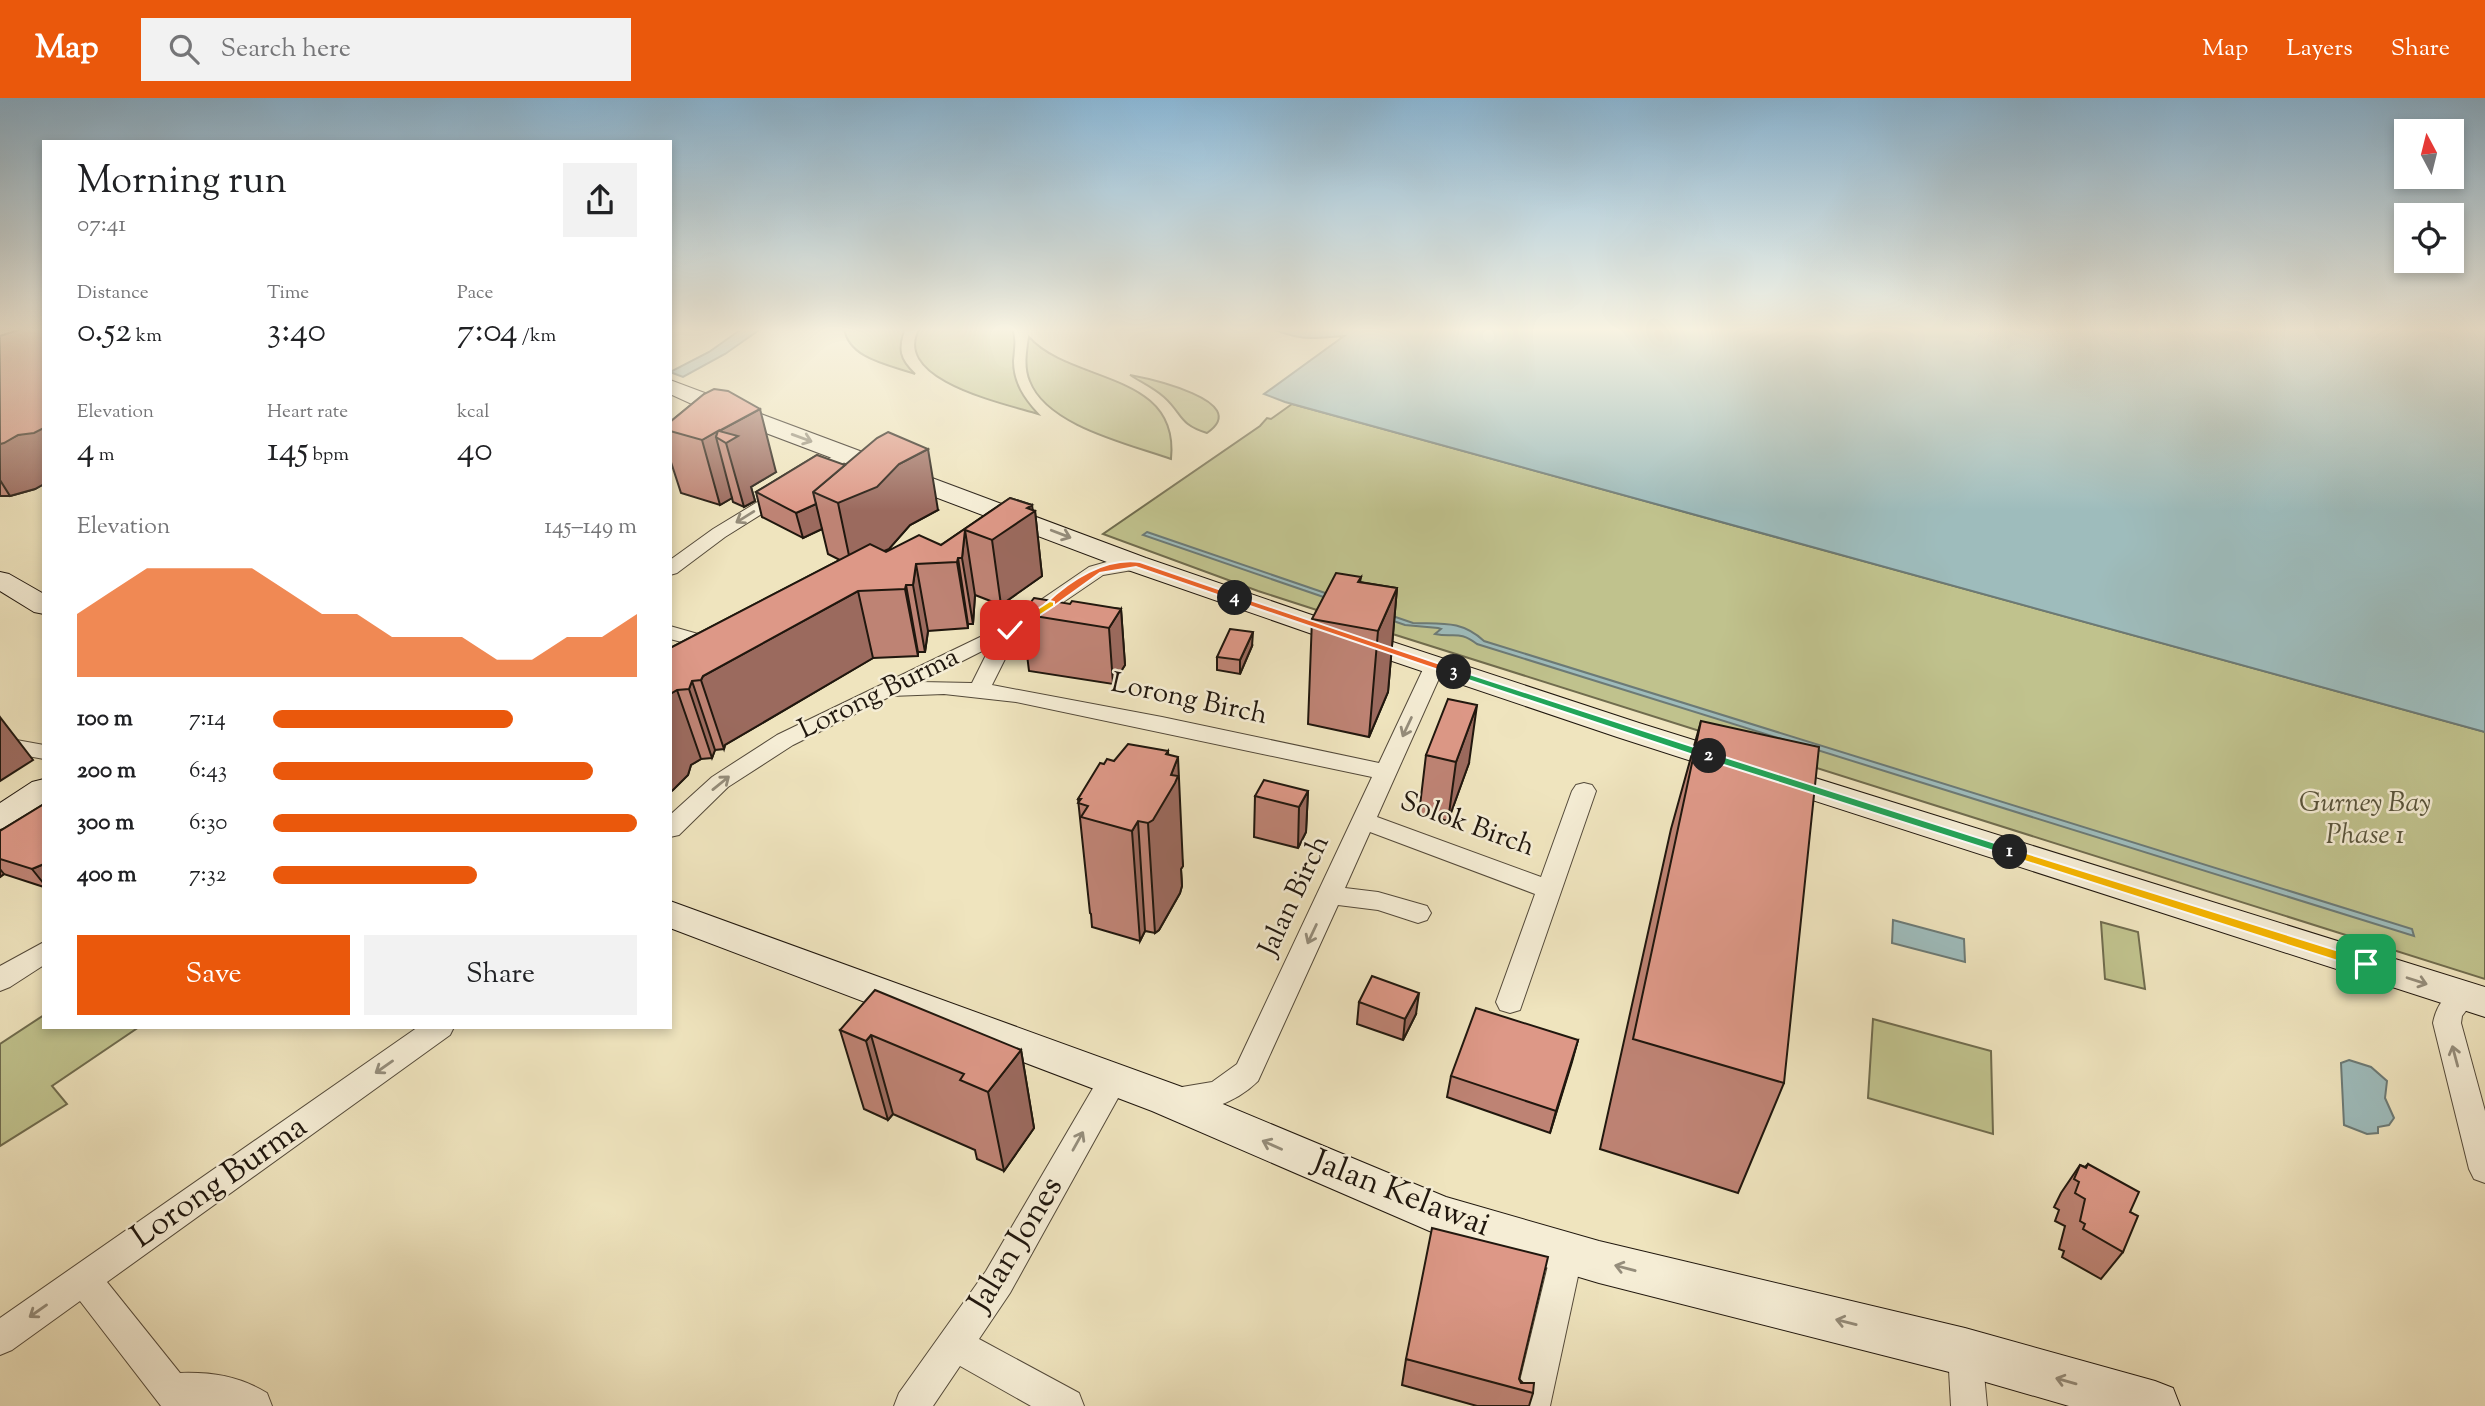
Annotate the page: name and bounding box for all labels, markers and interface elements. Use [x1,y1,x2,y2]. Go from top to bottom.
search box [141,18,631,81]
text: Map [35,25,99,73]
icon: search [165,30,203,68]
text: Search here [221,31,351,68]
text: Map [2202,32,2248,66]
text: Layers [2286,32,2353,66]
text: Share [2391,32,2450,66]
north arrow [2394,119,2464,189]
map controls [2394,119,2464,273]
text: Morning run [77,156,287,210]
button: share [563,163,637,237]
button: locate [2394,203,2464,273]
text: 07:41 [77,209,126,242]
text: Distance [77,280,149,307]
text: Time [267,280,309,307]
text: Pace [457,280,493,307]
text: 0.52 [77,307,132,358]
text: 3:40 [267,307,326,358]
text: 7:04 [457,307,518,358]
text: km [132,323,162,350]
text: /km [518,323,556,350]
text: Elevation [77,399,154,426]
text: Heart rate [267,399,348,426]
text: kcal [457,399,490,426]
text: 4 [77,426,95,477]
text: 145 [267,426,309,477]
text: 40 [457,426,493,477]
one-way arrow [790,433,812,446]
text: m [95,442,114,469]
text: bpm [309,442,349,469]
one-way arrow [736,510,756,524]
text: Elevation [77,511,170,544]
text: 145–149 m [544,511,637,544]
one-way arrow [1050,529,1072,542]
pin: 4 [1218,580,1252,616]
text: 4 [1230,584,1239,611]
pin [980,600,1040,660]
icon: check [991,611,1029,649]
street label: Lorong Burma [792,638,966,750]
pin: 3 [1436,654,1472,690]
text: 3 [1450,658,1457,685]
street label: Lorong Birch [1107,664,1271,736]
text: 100 m [77,703,133,736]
text: 7:14 [189,703,226,736]
one-way arrow [1400,716,1413,738]
pin: 2 [1692,738,1726,774]
text: 2 [1704,742,1713,769]
text: 200 m [77,755,136,788]
text: 6:43 [189,755,227,788]
one-way arrow [711,775,729,791]
street label: Solok Birch [1394,782,1540,868]
park label: Gurney Bay Phase 1 [2299,784,2431,856]
text: 300 m [77,807,134,840]
text: 6:30 [189,807,227,840]
street label: Jalan Birch [1249,829,1340,965]
pin: 1 [1993,834,2028,870]
text: 1 [2006,838,2013,865]
text: 400 m [77,859,137,892]
text: 7:32 [189,859,227,892]
one-way arrow [1305,923,1318,944]
pin [2336,934,2396,994]
button: Save [77,935,350,1015]
button: Share [364,935,637,1015]
icon: arrive [2347,945,2385,983]
one-way arrow [2406,975,2428,988]
one-way arrow [2448,1045,2461,1067]
one-way arrow [375,1060,394,1074]
street label: Lorong Burma [122,1104,318,1262]
one-way arrow [1071,1131,1085,1151]
one-way arrow [1262,1138,1283,1151]
street label: Jalan Kelawai [1303,1138,1497,1251]
street label: Jalan Jones [957,1168,1076,1324]
one-way arrow [1614,1261,1636,1274]
one-way arrow [29,1304,48,1318]
one-way arrow [1835,1315,1858,1328]
one-way arrow [2055,1373,2077,1386]

